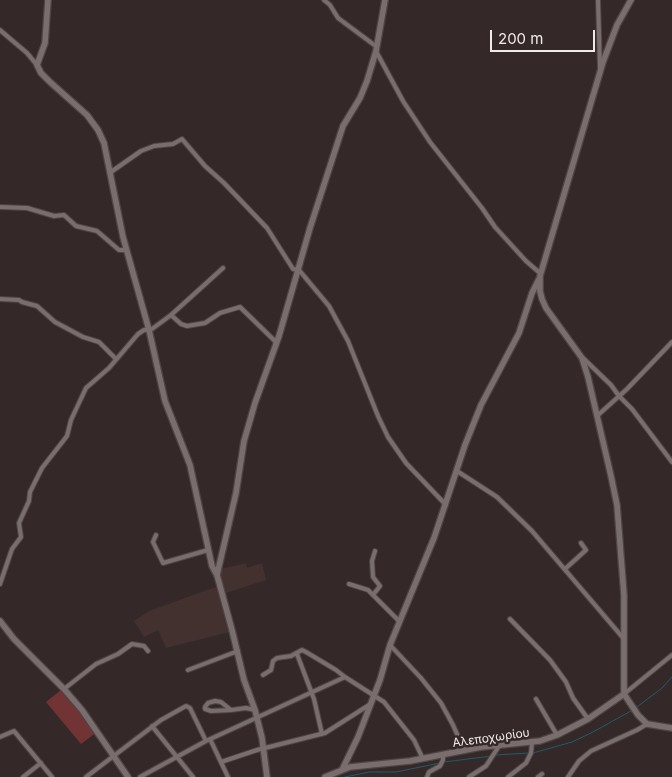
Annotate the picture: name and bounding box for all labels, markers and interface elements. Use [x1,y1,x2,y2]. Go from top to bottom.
scale bar [492,20,597,52]
text: 200 m [498,29,543,48]
street label: Αλεποχωρίου [451,725,531,751]

